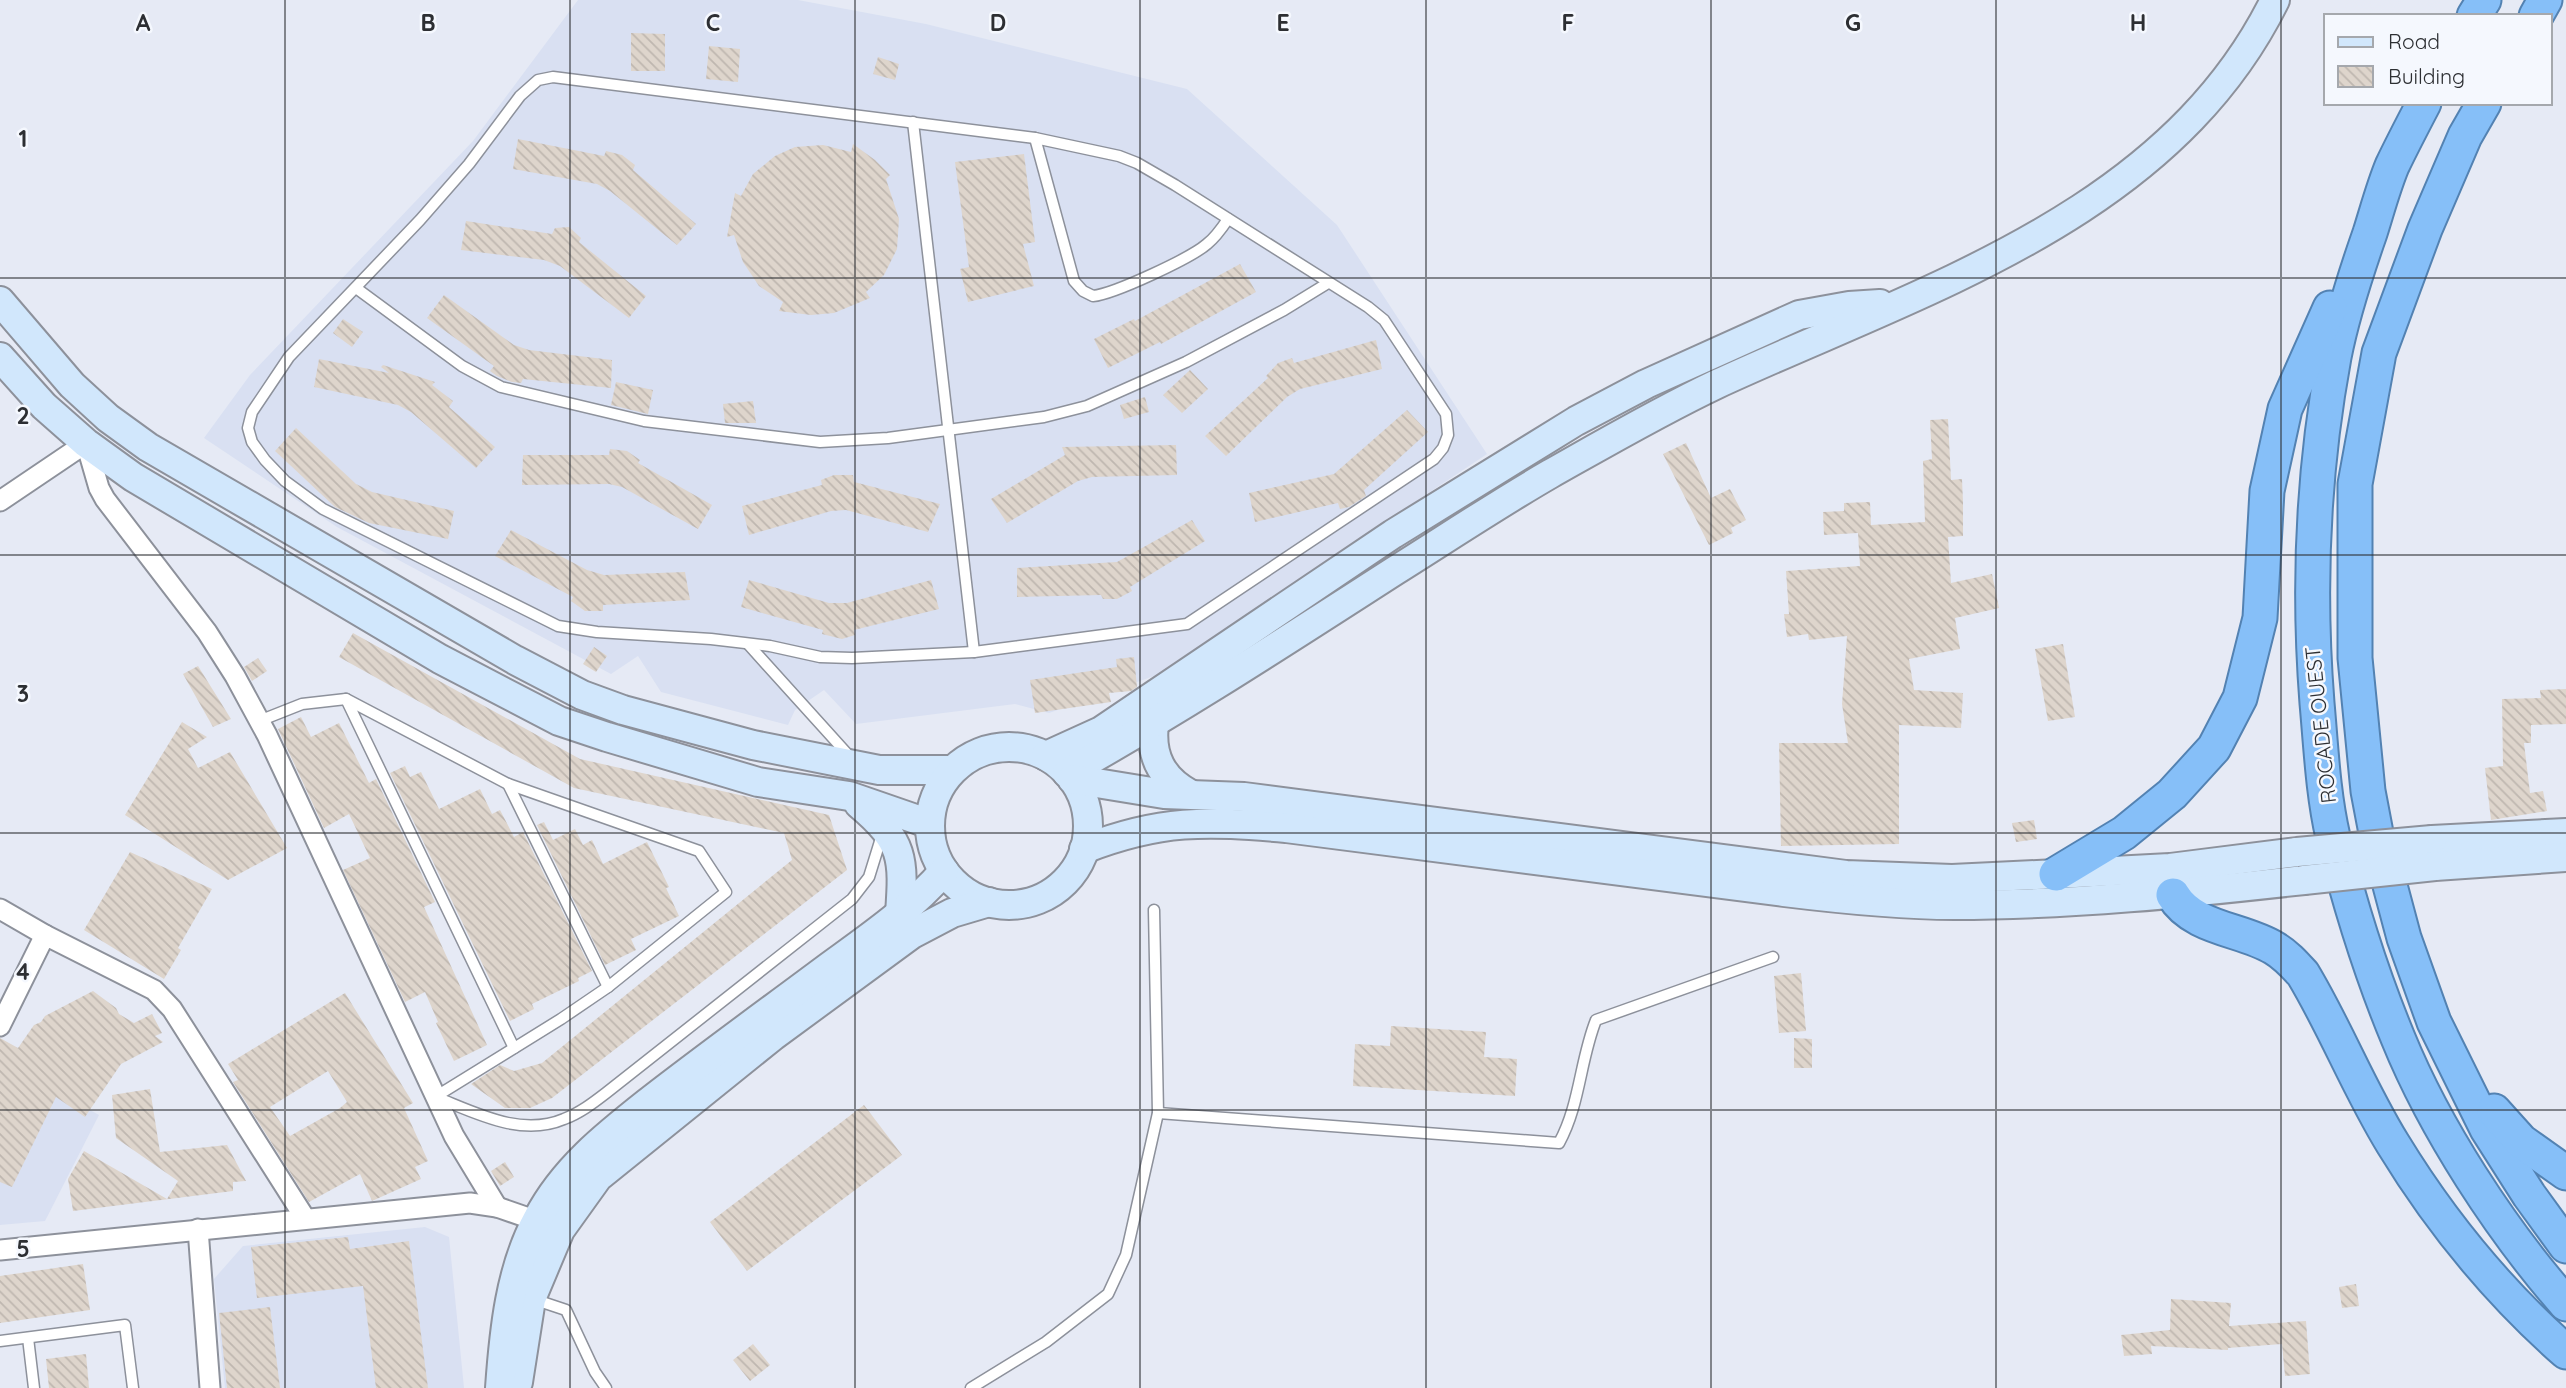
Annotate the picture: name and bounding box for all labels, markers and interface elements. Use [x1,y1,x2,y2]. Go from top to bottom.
text: A [136,8,151,37]
text: B [420,8,436,37]
text: C [706,8,720,37]
text: D [990,8,1006,37]
text: E [1276,8,1290,37]
text: F [1562,8,1574,37]
text: G [1845,8,1861,37]
text: H [2130,8,2146,37]
legend [2324,14,2552,105]
text: Road [2388,28,2440,54]
text: Building [2388,63,2465,89]
text: 1 [19,124,27,153]
text: 2 [16,401,30,430]
street label: ROCADE OUEST [2299,645,2341,805]
text: 3 [17,679,29,708]
text: 4 [16,957,30,986]
text: 5 [16,1234,30,1263]

